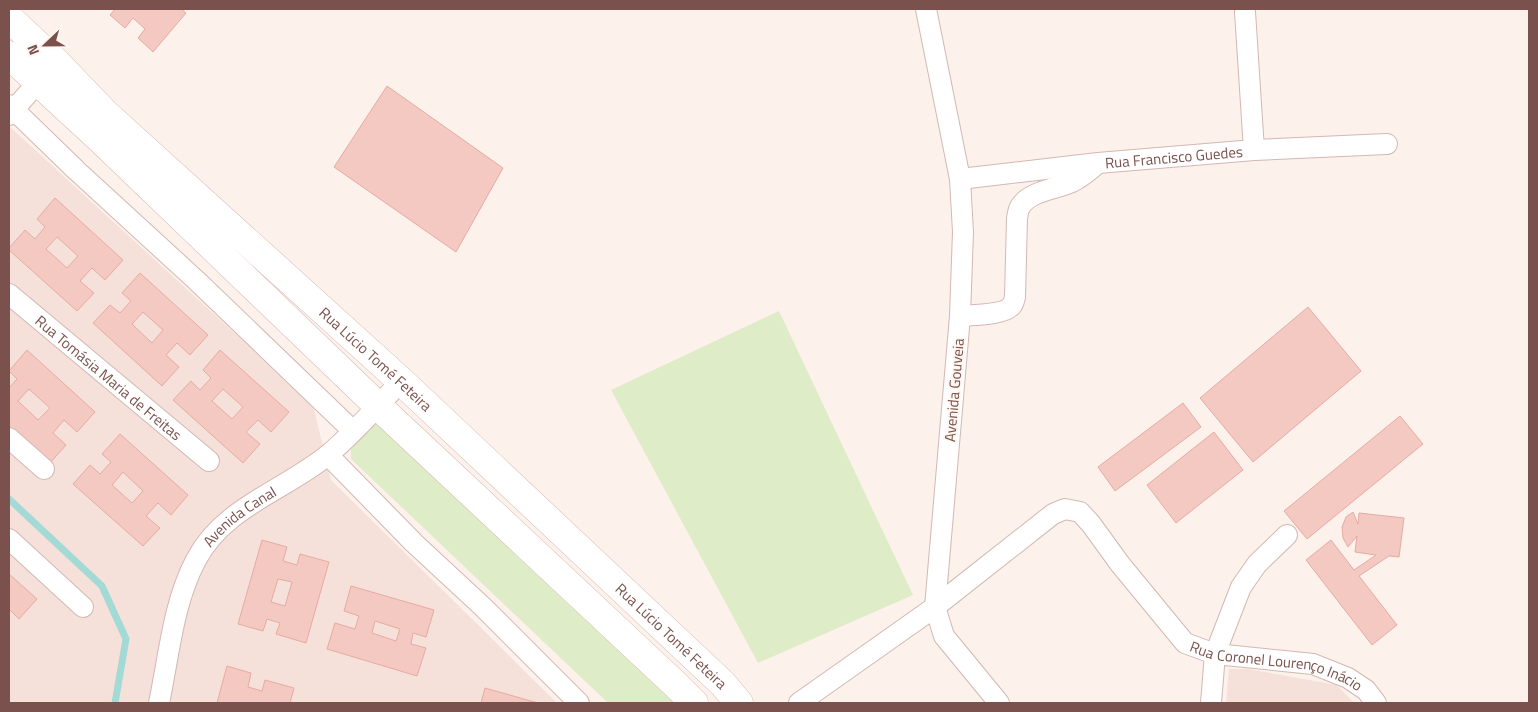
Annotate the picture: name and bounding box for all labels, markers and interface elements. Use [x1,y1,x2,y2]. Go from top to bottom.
north arrow [20,20,70,70]
text: N [21,42,44,58]
street label: Rua Francisco Guedes [1104,139,1244,174]
street label: Rua Lúcio Tomé Feteira [314,301,438,417]
street label: Rua Tomásia Maria de Freitas [30,309,187,446]
street label: Avenida Gouveia [938,337,970,443]
street label: Avenida Canal [197,480,280,551]
street label: Rua Lúcio Tomé Feteira [611,577,733,694]
street label: Rua Coronel Lourenço Inácio [1187,634,1368,696]

